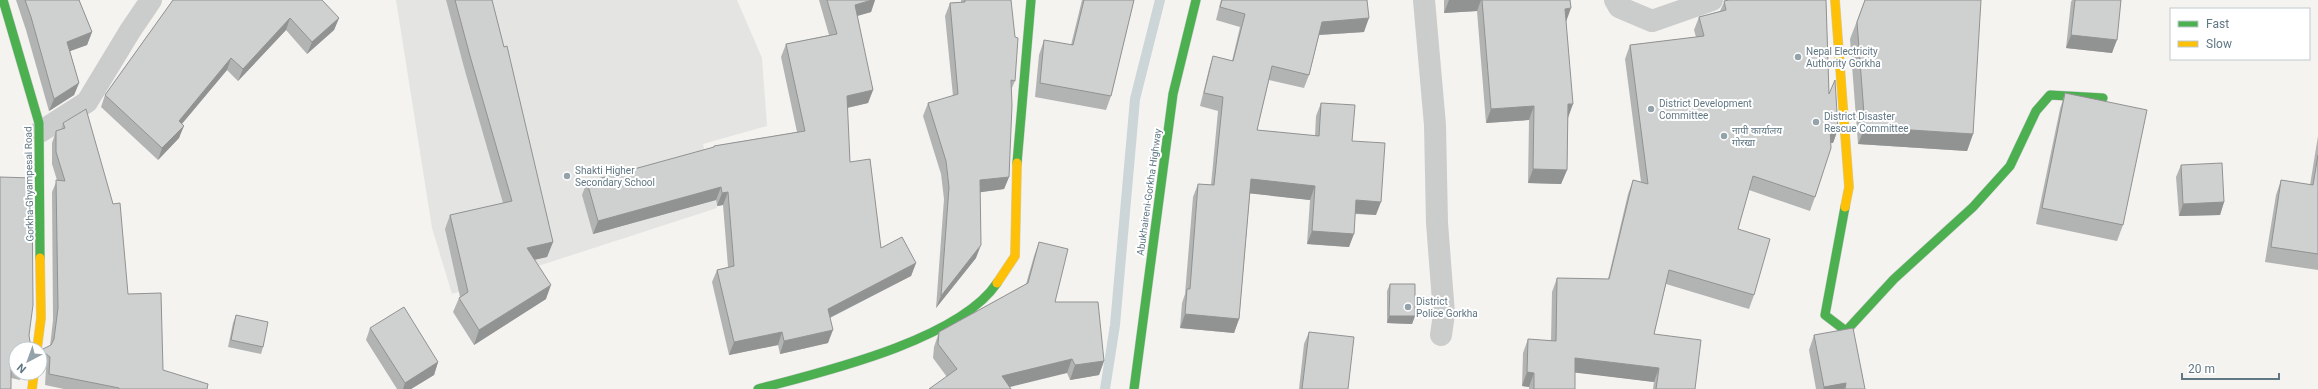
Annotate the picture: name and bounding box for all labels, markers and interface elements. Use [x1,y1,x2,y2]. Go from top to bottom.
legend [2170,8,2310,60]
text: Fast [2206,17,2229,31]
text: Slow [2206,37,2232,51]
place label: Nepal Electricity Authority Gorkha [1806,46,1881,69]
marker: Nepal Electricity Authority Gorkha [1793,52,1803,62]
place label: District Development Committee [1659,98,1752,121]
marker: District Development Committee [1646,104,1656,114]
place label: District Disaster Rescue Committee [1824,111,1909,134]
marker: District Disaster Rescue Committee [1811,117,1821,127]
place label: नापी कार्यालय गोरखा [1732,125,1782,148]
street label: Gorkha-Ghyampesal Road [22,126,36,242]
street label: Abukhaireni-Gorkha Highway [1135,128,1163,256]
marker: नापी कार्यालय गोरखा [1719,131,1729,141]
place label: Shakti Higher Secondary School [575,165,655,188]
marker: Shakti Higher Secondary School [562,171,572,181]
place label: District Police Gorkha [1416,296,1478,319]
marker: District Police Gorkha [1403,302,1413,312]
north arrow [8,341,48,381]
scale bar [2182,355,2279,381]
text: N [14,361,29,376]
text: 20 m [2188,362,2215,376]

